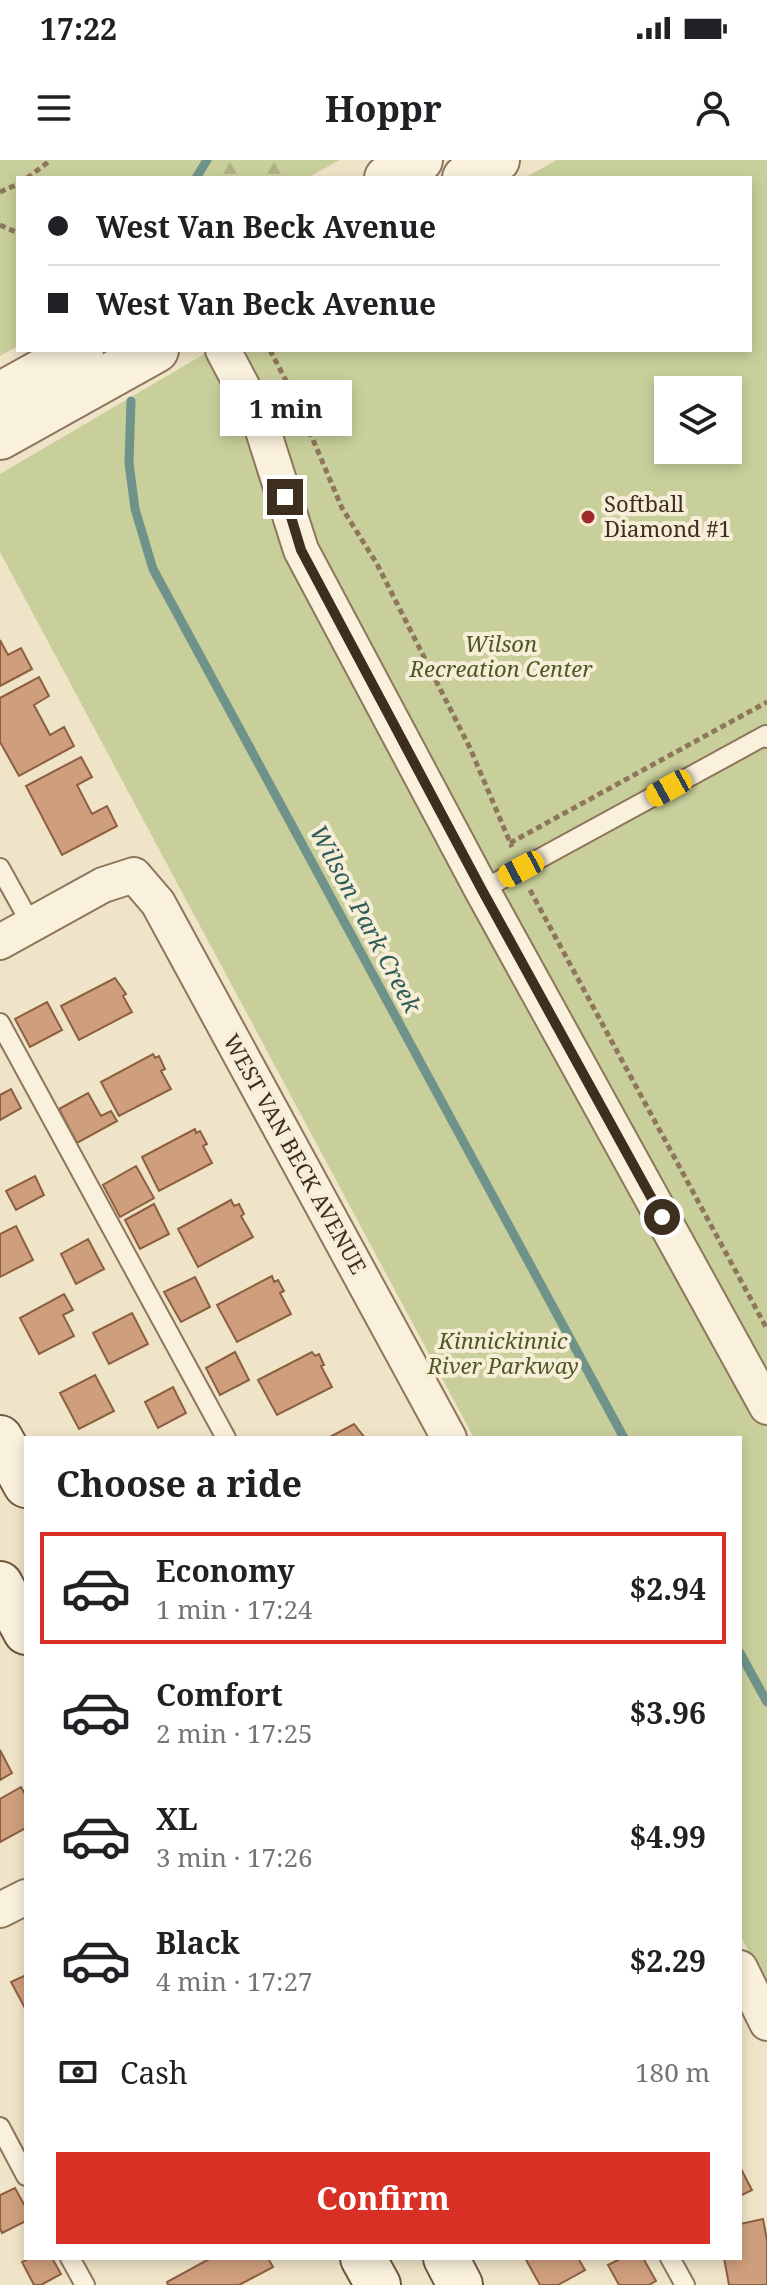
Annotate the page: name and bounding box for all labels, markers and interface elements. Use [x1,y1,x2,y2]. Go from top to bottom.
text: 17:22 [40,8,117,49]
text: Hoppr [325,84,442,133]
icon: menu [32,86,76,130]
icon: person [691,86,735,130]
text: West Van Beck Avenue [96,206,436,247]
text: West Van Beck Avenue [96,283,436,324]
map controls [654,376,742,464]
button: layers [654,376,742,464]
callout: 1 min [219,381,351,437]
text: 1 min [249,390,323,426]
route end [267,479,303,515]
place label: Softball Diamond #1 [604,488,731,543]
marker: Softball Diamond #1 [579,508,597,526]
park label: Wilson Recreation Center [409,628,593,683]
car [642,766,696,810]
water label: Wilson Park Creek [303,819,430,1019]
car [494,847,548,891]
street label: WEST VAN BECK AVENUE [217,1028,374,1279]
route start [644,1199,680,1235]
park label: Kinnickinnic River Parkway [426,1325,579,1380]
text: Choose a ride [56,1459,302,1508]
text: Economy [156,1550,295,1591]
icon: car [60,1552,132,1624]
text: $2.94 [629,1568,706,1609]
text: 1 min · 17:24 [156,1591,313,1627]
text: Comfort [156,1674,283,1715]
icon: car [60,1676,132,1748]
text: $3.96 [629,1692,706,1733]
text: 2 min · 17:25 [156,1715,313,1751]
text: XL [156,1798,198,1839]
icon: car [60,1800,132,1872]
text: $4.99 [629,1816,706,1857]
text: 3 min · 17:26 [156,1839,313,1875]
text: Black [156,1922,240,1963]
icon: car [60,1924,132,1996]
text: $2.29 [629,1940,706,1981]
text: 4 min · 17:27 [156,1963,313,1999]
icon: cash [56,2050,100,2094]
text: Cash [120,2052,188,2093]
text: 180 m [635,2054,710,2090]
button: Confirm [56,2152,710,2244]

